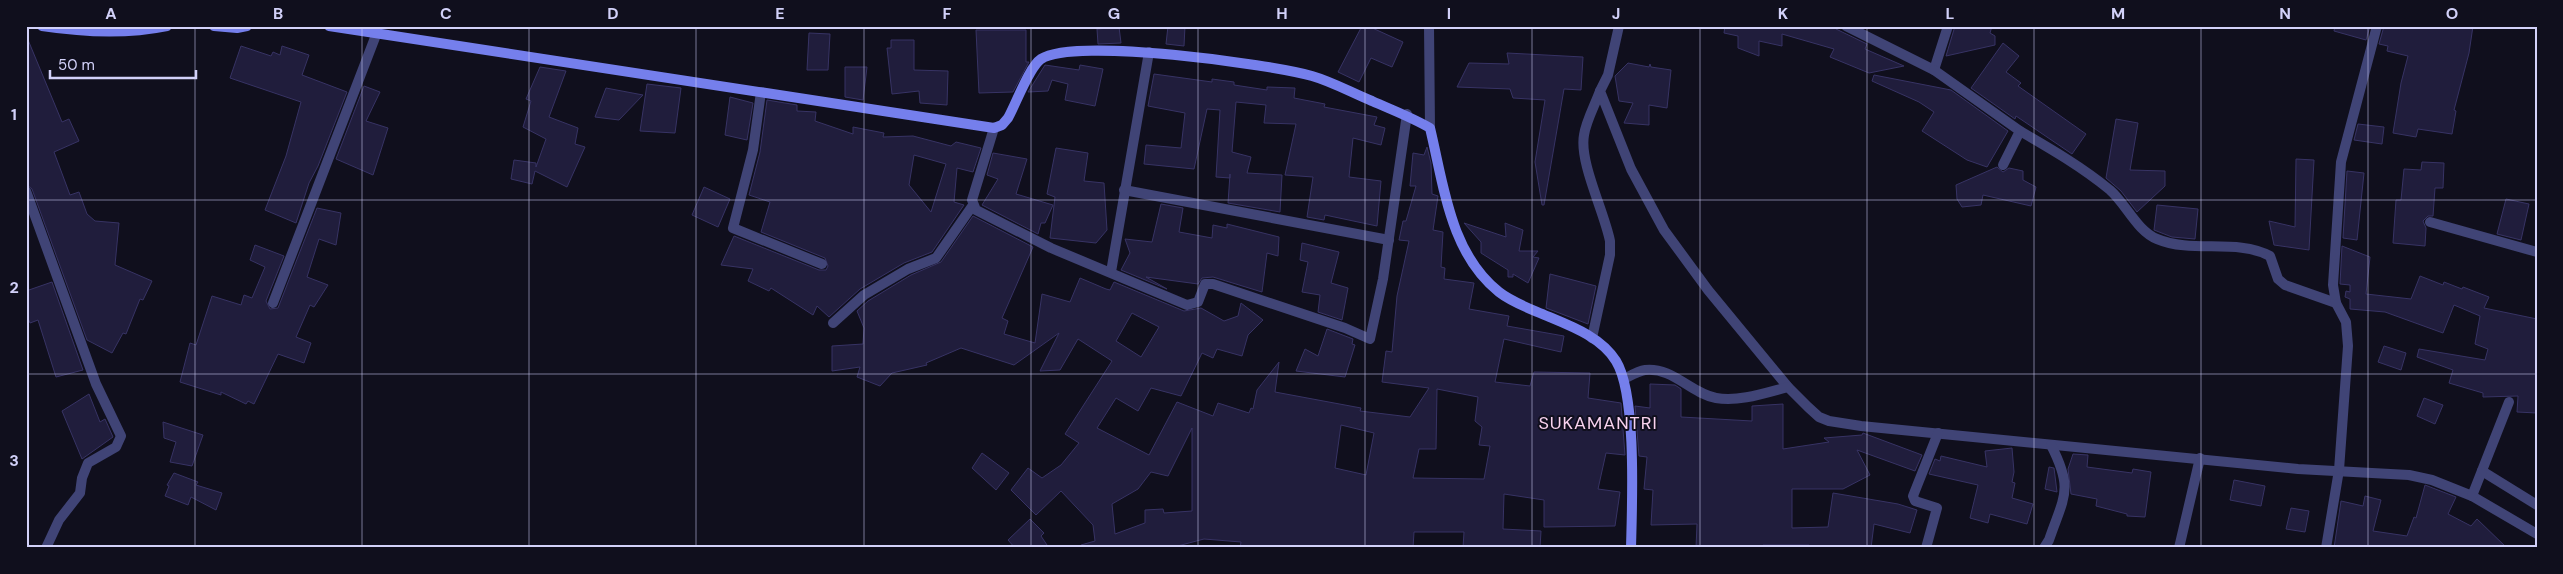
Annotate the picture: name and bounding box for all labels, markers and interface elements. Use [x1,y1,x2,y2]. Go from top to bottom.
text: A [105,3,117,24]
text: B [273,3,283,24]
text: C [440,3,452,24]
text: D [607,3,619,24]
text: E [775,3,785,24]
text: F [943,3,952,24]
text: G [1108,3,1120,24]
text: H [1276,3,1288,24]
text: I [1447,3,1451,24]
text: J [1612,3,1620,24]
text: K [1778,3,1789,24]
text: L [1946,3,1955,24]
text: M [2111,3,2125,24]
text: N [2279,3,2291,24]
text: O [2446,3,2458,24]
scale bar [50,48,196,80]
text: 50 m [58,55,95,75]
text: 1 [11,104,17,125]
text: 2 [9,277,19,298]
district label: SUKAMANTRI [1538,411,1658,435]
text: 3 [9,450,19,471]

